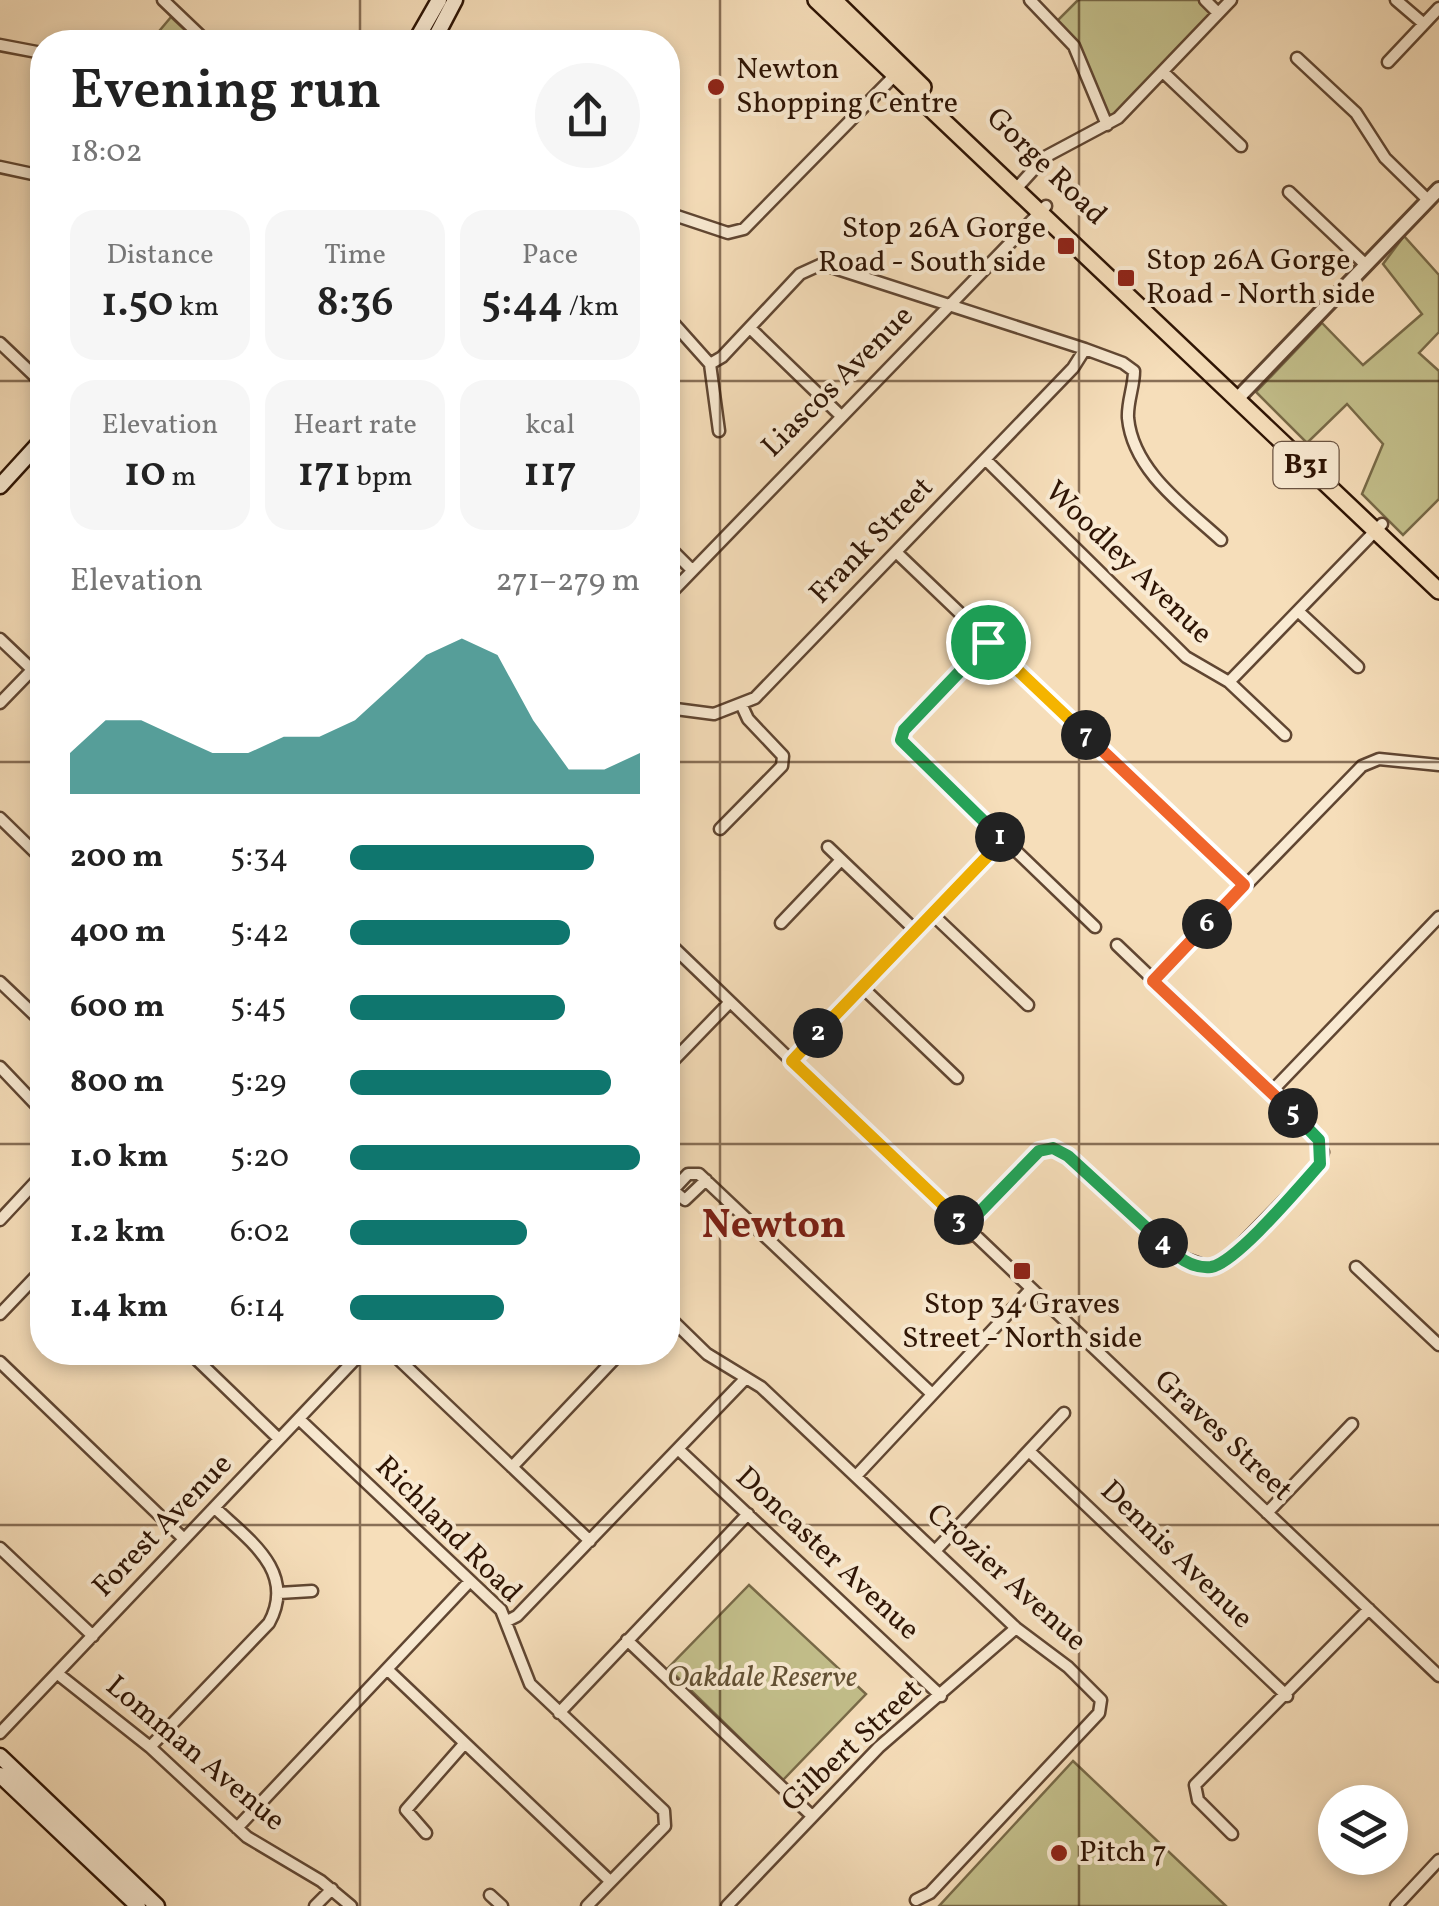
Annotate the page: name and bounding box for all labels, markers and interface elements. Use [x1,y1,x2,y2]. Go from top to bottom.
place label: Newton Shopping Centre [736,49,958,125]
text: Evening run [70,55,382,131]
button: share [535,63,640,168]
marker: Newton Shopping Centre [705,76,727,98]
street label: Gorge Road [976,98,1116,236]
text: 18:02 [70,131,143,175]
place label: Stop 26A Gorge Road - South side [818,208,1046,284]
marker: Stop 26A Gorge Road - South side [1055,235,1077,257]
text: Distance [106,236,214,275]
text: Time [324,236,386,275]
text: Pace [522,236,578,275]
place label: Stop 26A Gorge Road - North side [1146,240,1375,316]
marker: Stop 26A Gorge Road - North side [1115,267,1137,289]
text: 1.50 [101,275,173,334]
text: 8:36 [316,275,394,334]
text: 5:44 [481,275,563,334]
text: km [173,288,219,327]
text: /km [563,288,619,327]
street label: Liascos Avenue [752,296,924,468]
text: Elevation [102,406,218,445]
text: Heart rate [293,406,417,445]
text: kcal [525,406,575,445]
road number: B31 [1274,442,1338,488]
text: 10 [124,445,166,504]
text: 171 [297,445,351,504]
text: 117 [523,445,577,504]
text: m [166,458,196,497]
text: bpm [351,458,413,497]
street label: Frank Street [801,468,943,614]
street label: Woodley Avenue [1035,472,1221,654]
text: Elevation [70,560,203,604]
text: 271–279 m [496,560,640,604]
pin [946,600,1031,685]
icon: arrive [961,615,1016,670]
pin: 7 [1061,710,1111,760]
text: 7 [1079,715,1093,754]
pin: 1 [975,812,1025,862]
text: 1 [994,817,1006,856]
text: 200 m [70,836,164,880]
text: 5:34 [230,836,288,880]
pin: 6 [1182,899,1232,949]
text: 6 [1199,904,1215,943]
text: 400 m [70,911,166,955]
text: 5:42 [230,911,289,955]
text: 600 m [70,986,165,1030]
text: 5:45 [230,986,286,1030]
pin: 2 [793,1008,843,1058]
text: 2 [811,1013,825,1052]
text: 800 m [70,1061,165,1105]
text: 5:29 [230,1061,286,1105]
pin: 5 [1268,1088,1318,1138]
text: 5 [1286,1093,1300,1132]
text: 1.0 km [70,1136,168,1180]
text: 5:20 [230,1136,289,1180]
pin: 3 [934,1195,984,1245]
district label: Newton [702,1199,846,1255]
text: 3 [952,1200,966,1239]
text: 1.2 km [70,1211,165,1255]
text: 6:02 [230,1211,290,1255]
pin: 4 [1138,1218,1188,1268]
text: 4 [1155,1223,1171,1262]
marker: Stop 34 Graves Street - North side [1011,1260,1033,1282]
place label: Stop 34 Graves Street - North side [902,1284,1142,1360]
text: 1.4 km [70,1286,168,1330]
text: 6:14 [230,1286,285,1330]
street label: Graves Street [1144,1361,1302,1511]
street label: Forest Avenue [83,1445,243,1607]
street label: Richland Road [365,1447,531,1613]
street label: Doncaster Avenue [726,1457,928,1651]
street label: Dennis Avenue [1090,1471,1262,1639]
street label: Crozier Avenue [916,1494,1096,1662]
park label: Oakdale Reserve [667,1657,857,1699]
street label: Lomman Avenue [96,1666,294,1842]
street label: Gilbert Street [772,1670,932,1822]
map controls [1318,1785,1408,1875]
button: layers [1318,1785,1408,1875]
place label: Pitch 7 [1079,1832,1167,1874]
marker: Pitch 7 [1048,1842,1070,1864]

